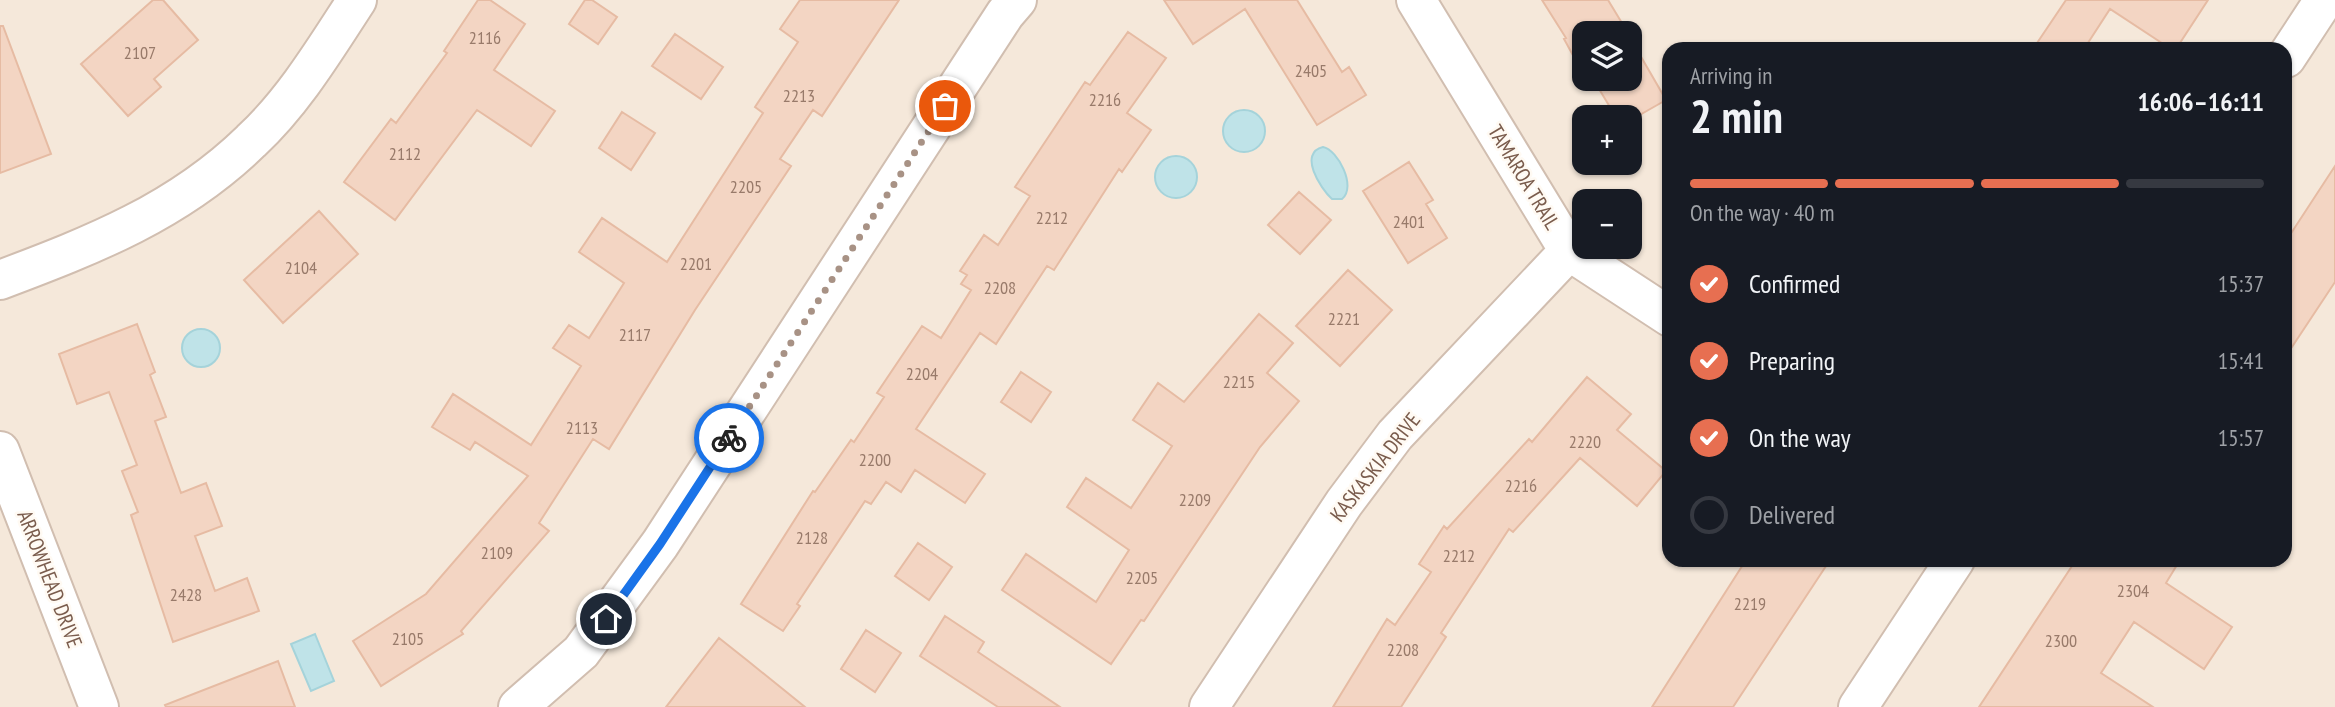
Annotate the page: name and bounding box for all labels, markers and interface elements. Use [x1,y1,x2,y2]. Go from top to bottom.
map controls [1572,21,1642,259]
button: layers [1572,21,1642,91]
house number: 2116 [469,26,501,49]
house number: 2107 [124,41,156,64]
house number: 2405 [1295,59,1327,82]
text: Arriving in [1690,61,1772,90]
pin [915,76,975,136]
house number: 2213 [783,84,815,107]
text: 16:06–16:11 [2137,85,2264,118]
text: 2 min [1690,86,1783,146]
icon: bag [926,87,964,125]
house number: 2216 [1089,88,1121,111]
button: + [1572,105,1642,175]
street label: TAMAROA TRAIL [1482,120,1566,235]
house number: 2112 [389,142,421,165]
house number: 2205 [730,175,762,198]
button: − [1572,189,1642,259]
text: On the way · 40 m [1690,198,1834,227]
house number: 2212 [1036,206,1068,229]
house number: 2401 [1393,210,1425,233]
house number: 2201 [680,252,712,275]
house number: 2104 [285,256,317,279]
icon: check [1690,265,1728,303]
text: Confirmed [1749,267,1840,300]
text: 15:37 [2218,269,2264,298]
house number: 2208 [984,276,1016,299]
house number: 2221 [1328,307,1360,330]
house number: 2117 [619,323,651,346]
icon: check [1690,342,1728,380]
text: Preparing [1749,344,1835,377]
text: 15:41 [2218,346,2264,375]
house number: 2204 [906,362,938,385]
house number: 2215 [1223,370,1255,393]
courier [694,403,764,473]
street label: KASKASKIA DRIVE [1324,407,1426,527]
house number: 2113 [566,416,598,439]
icon: bike [710,419,748,457]
icon: check [1690,419,1728,457]
text: On the way [1749,421,1851,454]
text: 15:57 [2218,423,2264,452]
house number: 2220 [1569,430,1601,453]
house number: 2200 [859,448,891,471]
house number: 2216 [1505,474,1537,497]
house number: 2209 [1179,488,1211,511]
text: Delivered [1749,498,1835,531]
street label: ARROWHEAD DRIVE [11,506,89,652]
house number: 2128 [796,526,828,549]
house number: 2109 [481,541,513,564]
house number: 2212 [1443,544,1475,567]
house number: 2205 [1126,566,1158,589]
house number: 2304 [2117,579,2149,602]
house number: 2428 [170,583,202,606]
pin [576,589,636,649]
house number: 2219 [1734,592,1766,615]
icon: home [587,600,625,638]
house number: 2105 [392,627,424,650]
house number: 2300 [2045,629,2077,652]
house number: 2208 [1387,638,1419,661]

